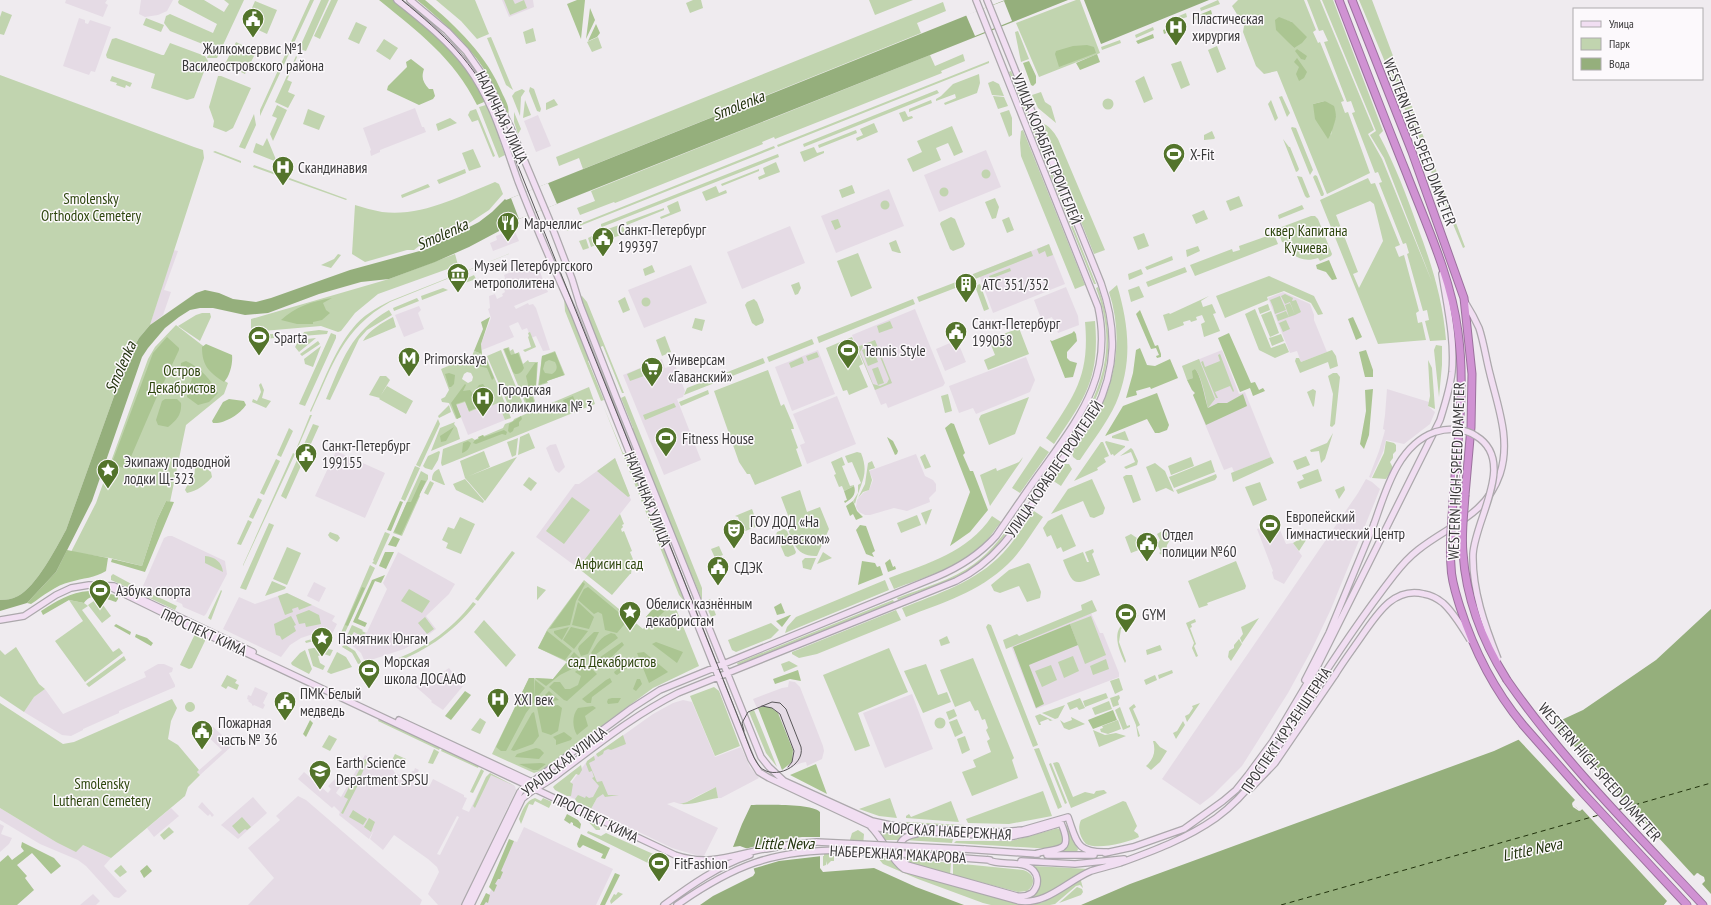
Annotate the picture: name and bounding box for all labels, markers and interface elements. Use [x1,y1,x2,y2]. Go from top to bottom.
public building icon: Жилкомсервис №1 Василеостровского района [240,6,266,39]
legend [1573,8,1703,80]
place label: Пластическая хирургия [1192,9,1264,45]
hospital icon: Пластическая хирургия [1163,14,1189,47]
text: Улица [1609,16,1634,31]
text: Парк [1609,36,1630,51]
place label: Жилкомсервис №1 Василеостровского района [182,39,324,75]
street label: WESTERN HIGH-SPEED DIAMETER [1379,56,1461,228]
text: Вода [1609,56,1630,71]
street label: НАЛИЧНАЯ УЛИЦА [471,68,533,167]
street label: УЛИЦА КОРАБЛЕСТРОИТЕЛЕЙ [1008,71,1086,227]
water label: Smolenka [709,85,768,124]
sports icon: X-Fit [1161,141,1187,174]
place label: X-Fit [1190,145,1214,164]
hospital icon: Скандинавия [270,154,296,187]
place label: Скандинавия [298,158,367,177]
park label: Smolensky Orthodox Cemetery [41,189,141,225]
restaurant icon: Марчеллис [495,210,521,243]
water label: Smolenka [413,213,472,254]
place label: Марчеллис [524,214,583,233]
place label: Санкт-Петербург 199397 [618,220,707,256]
park label: сквер Капитана Кучиева [1265,221,1347,257]
public building icon: Санкт-Петербург 199397 [590,225,616,258]
place label: Музей Петербургского метрополитена [474,256,593,292]
museum icon: Музей Петербургского метрополитена [445,261,471,294]
building icon: АТС 351/352 [953,271,979,304]
place label: АТС 351/352 [982,275,1049,294]
place label: Санкт-Петербург 199058 [972,314,1061,350]
public building icon: Санкт-Петербург 199058 [943,319,969,352]
sports icon: Sparta [246,324,272,357]
place label: Sparta [274,328,308,347]
water label: Smolenka [100,337,141,396]
sports icon: Tennis Style [835,337,861,370]
place label: Tennis Style [864,341,926,360]
metro station icon: Primorskaya [396,345,422,378]
place label: Primorskaya [424,349,487,368]
place label: Универсам «Гаванский» [668,350,733,386]
supermarket icon: Универсам «Гаванский» [639,355,665,388]
park label: Остров Декабристов [148,361,216,397]
place label: Городская поликлиника № 3 [498,380,593,416]
street label: WESTERN HIGH-SPEED DIAMETER [1443,382,1469,560]
hospital icon: Городская поликлиника № 3 [470,385,496,418]
street label: УЛИЦА КОРАБЛЕСТРОИТЕЛЕЙ [1001,397,1107,541]
sports icon: Fitness House [653,425,679,458]
place label: Fitness House [682,429,754,448]
place label: Санкт-Петербург 199155 [322,436,411,472]
public building icon: Санкт-Петербург 199155 [293,441,319,474]
street label: НАЛИЧНАЯ УЛИЦА [620,449,676,550]
place label: Экипажу подводной лодки Щ-323 [123,452,230,488]
place icon: Экипажу подводной лодки Щ-323 [95,457,121,490]
place label: Европейский Гимнастический Центр [1286,507,1405,543]
place label: ГОУ ДОД «На Васильевском» [750,512,830,548]
sports icon: Европейский Гимнастический Центр [1257,512,1283,545]
theatre icon: ГОУ ДОД «На Васильевском» [721,517,747,550]
place label: Отдел полиции №60 [1162,525,1237,561]
public building icon: Отдел полиции №60 [1134,530,1160,563]
park label: Анфисин сад [575,554,643,573]
public building icon: СДЭК [705,554,731,587]
place label: СДЭК [734,558,764,577]
sports icon: Азбука спорта [87,577,113,610]
place label: Азбука спорта [116,581,191,600]
place label: Обелиск казнённым декабристам [646,594,752,630]
place icon: Обелиск казнённым декабристам [617,599,643,632]
sports icon: GYM [1113,601,1139,634]
street label: ПРОСПЕКТ КИМА [158,604,251,661]
place label: GYM [1142,605,1166,624]
place icon: Памятник Юнгам [309,625,335,658]
place label: Памятник Юнгам [338,629,428,648]
place label: Морская школа ДОСААФ [384,652,467,688]
park label: сад Декабристов [568,652,656,671]
sports icon: Морская школа ДОСААФ [356,657,382,690]
street label: ПРОСПЕКТ КРУЗЕНШТЕРНА [1237,663,1336,797]
place label: ПМК Белый медведь [300,684,361,720]
hospital icon: XXI век [485,686,511,719]
public building icon: ПМК Белый медведь [272,689,298,722]
place label: XXI век [514,690,554,709]
street label: WESTERN HIGH-SPEED DIAMETER [1535,699,1665,845]
place label: Пожарная часть № 36 [218,713,278,749]
public building icon: Пожарная часть № 36 [189,718,215,751]
street label: УРАЛЬСКАЯ УЛИЦА [518,721,611,800]
place label: Earth Science Department SPSU [336,753,428,789]
school or university icon: Earth Science Department SPSU [307,758,333,791]
park label: Smolensky Lutheran Cemetery [53,774,151,810]
street label: ПРОСПЕКТ КИМА [550,789,643,847]
street label: МОРСКАЯ НАБЕРЕЖНАЯ [882,818,1012,844]
water label: Little Neva [754,833,816,853]
water label: Little Neva [1500,833,1565,865]
street label: НАБЕРЕЖНАЯ МАКАРОВА [829,841,968,867]
sports icon: FitFashion [646,850,672,883]
place label: FitFashion [674,854,728,873]

